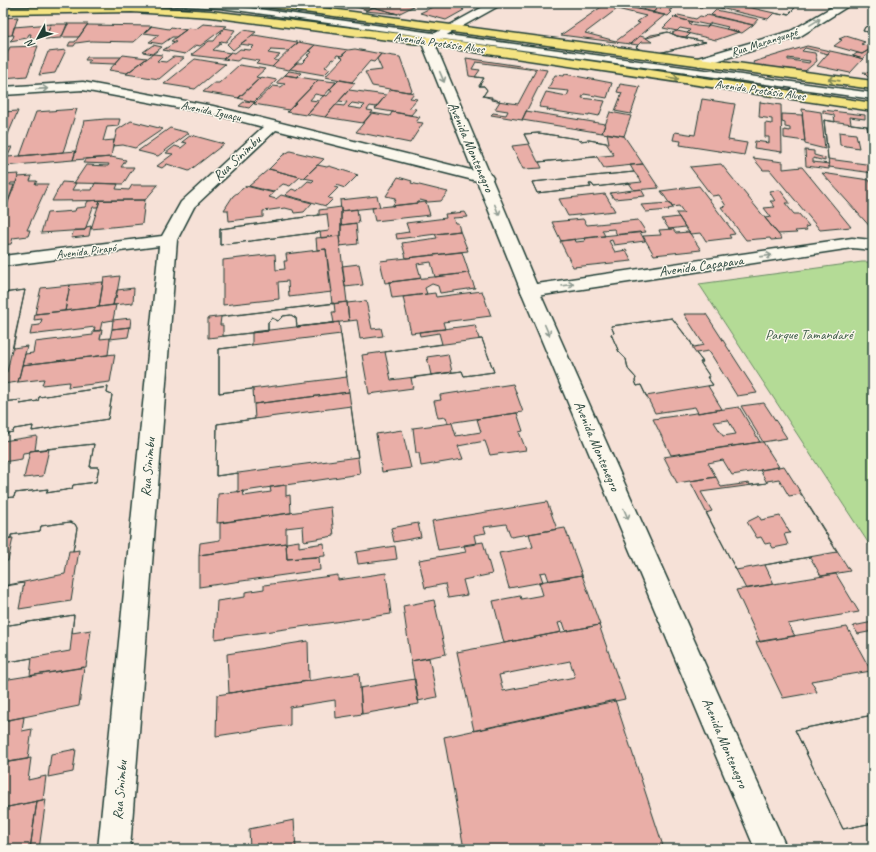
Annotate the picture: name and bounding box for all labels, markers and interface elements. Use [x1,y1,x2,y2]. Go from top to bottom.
north arrow [18,18,58,58]
one-way arrow [809,18,821,26]
street label: Rua Maranguapé [729,23,801,60]
street label: Avenida Protásio Alves [393,29,487,58]
text: N [21,36,38,52]
one-way arrow [439,71,446,83]
one-way arrow [666,74,679,82]
street label: Avenida Protásio Alves [714,76,808,105]
one-way arrow [828,76,841,84]
one-way arrow [35,85,48,93]
street label: Avenida Iguaçu [180,97,244,125]
street label: Avenida Montenegro [444,99,498,195]
street label: Rua Sinimbu [209,131,265,184]
one-way arrow [494,203,502,215]
street label: Avenida Pirapó [55,239,118,263]
street label: Avenida Caçapava [658,252,745,280]
one-way arrow [759,252,772,260]
one-way arrow [561,281,574,289]
one-way arrow [543,324,551,336]
park label: Parque Tamandaré [765,326,855,343]
street label: Avenida Montenegro [570,398,624,494]
street label: Rua Sinimbu [137,436,159,497]
one-way arrow [623,507,630,519]
street label: Avenida Montenegro [698,695,752,791]
street label: Rua Sinimbu [109,759,131,820]

